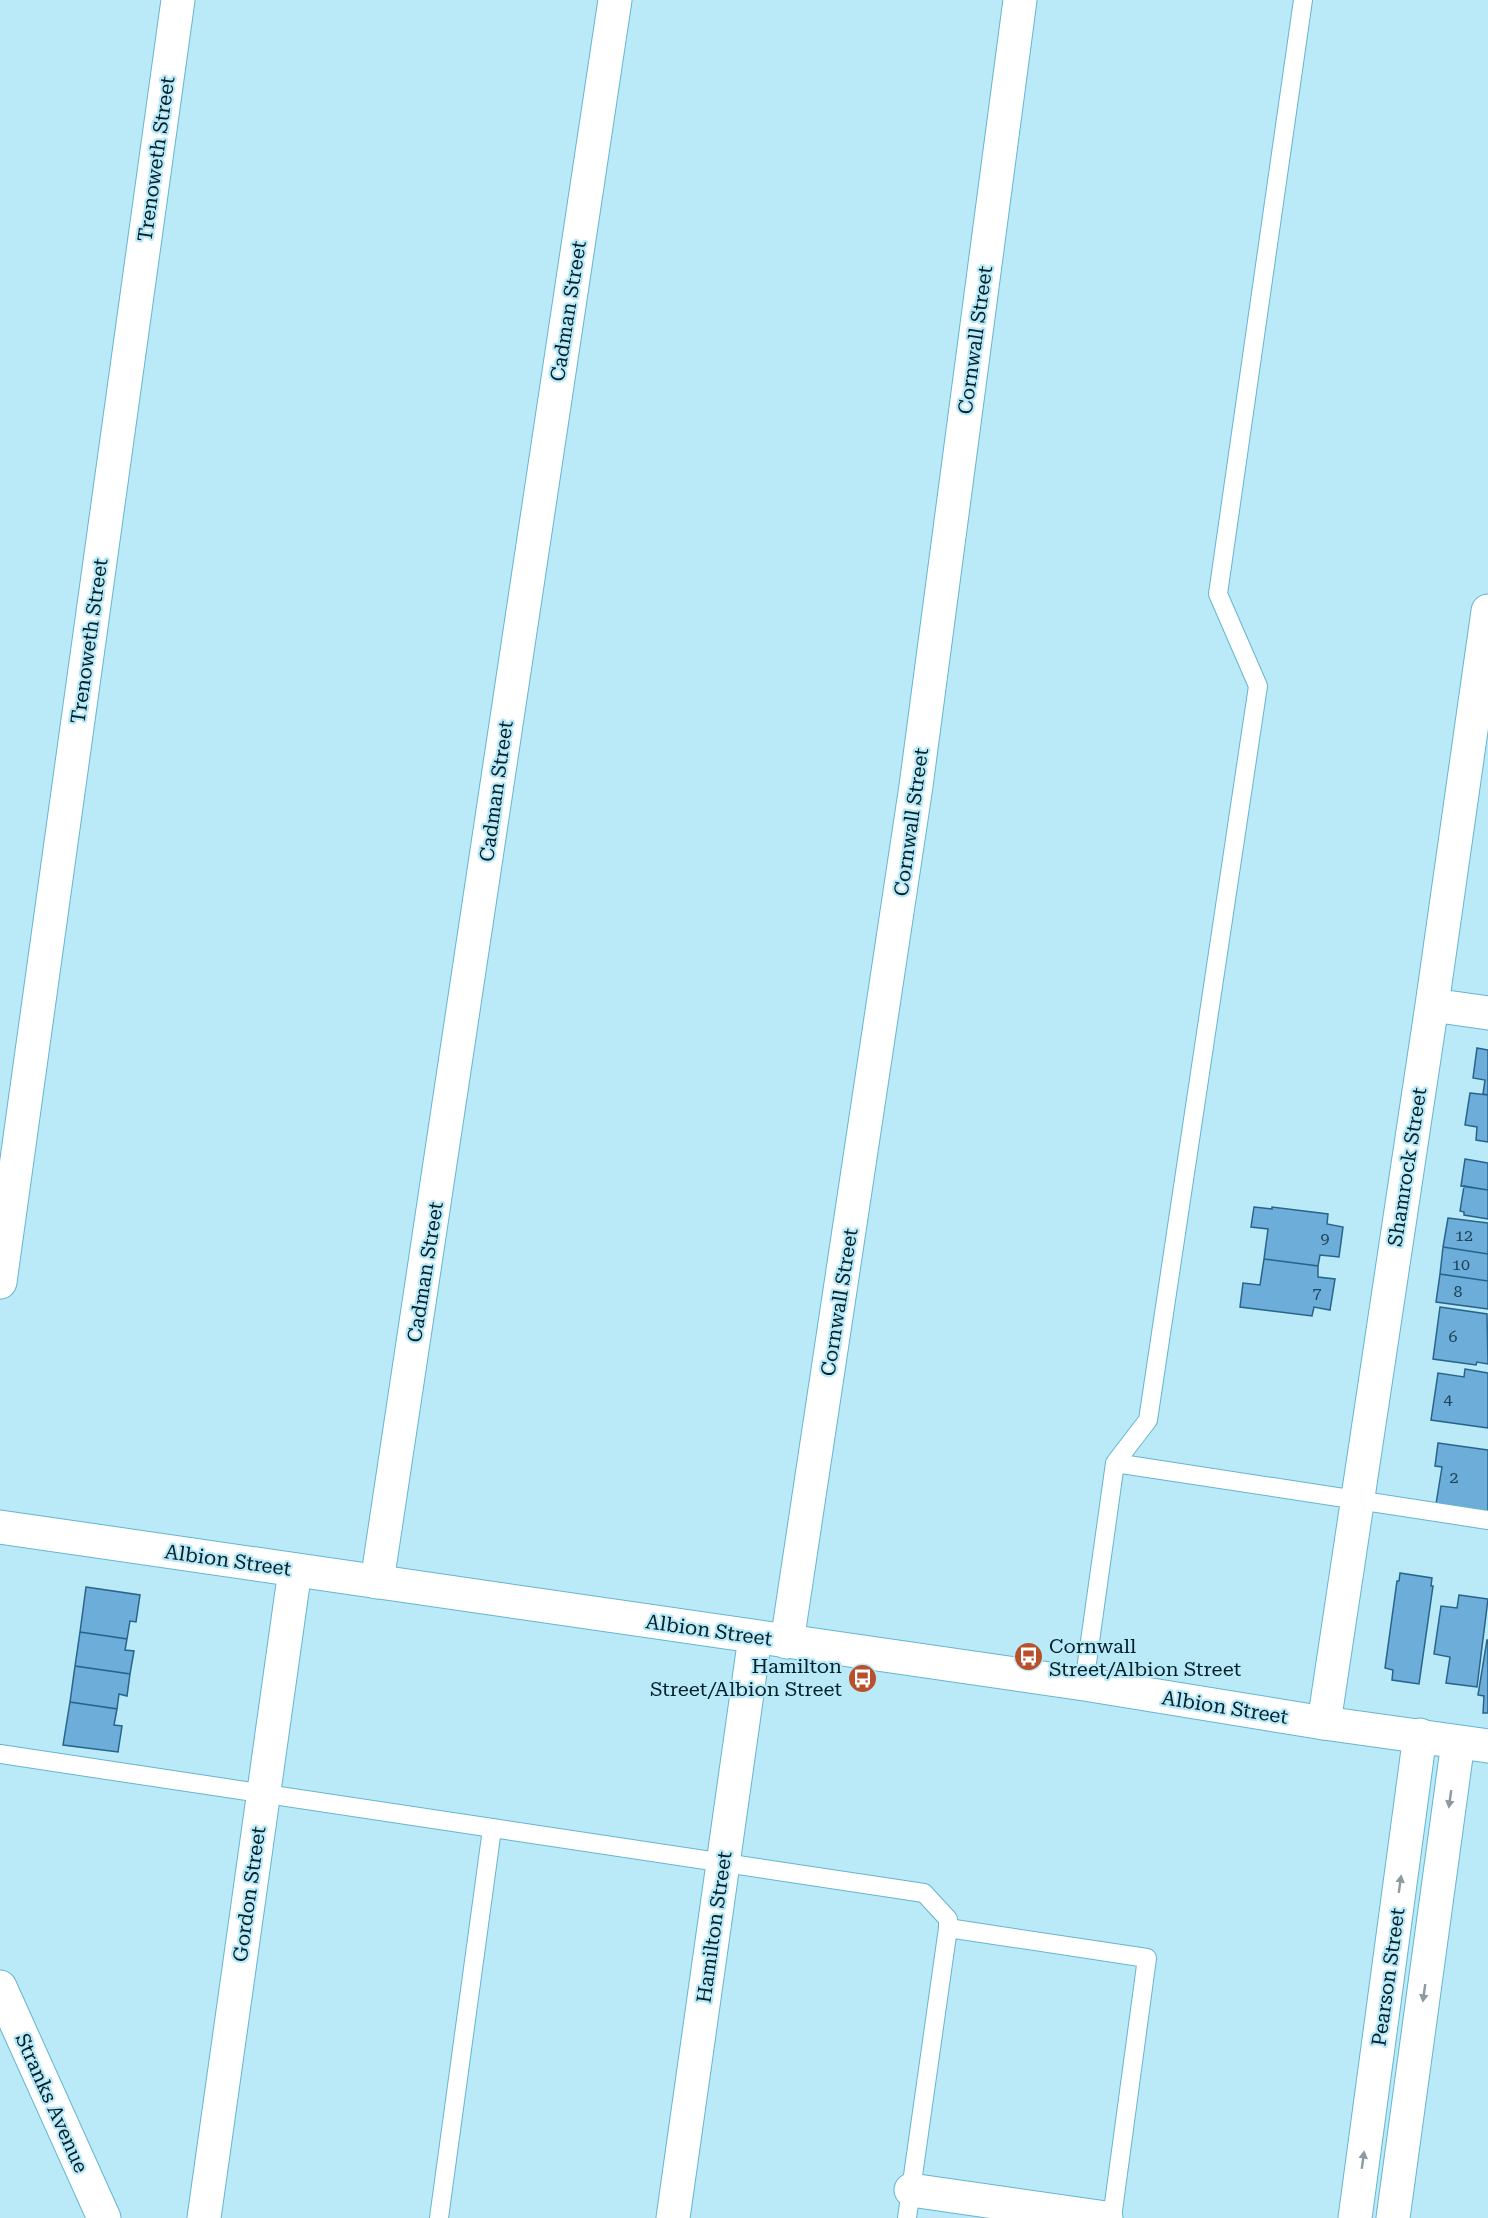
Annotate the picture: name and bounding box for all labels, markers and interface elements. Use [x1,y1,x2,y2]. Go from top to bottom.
street label: Trenoweth Street [133,74,180,243]
street label: Cadman Street [545,238,591,383]
street label: Cornwall Street [953,264,997,416]
street label: Trenoweth Street [66,556,113,725]
street label: Cadman Street [474,718,518,863]
street label: Cornwall Street [889,746,933,898]
street label: Shamrock Street [1383,1085,1432,1248]
street label: Cadman Street [402,1199,448,1344]
street label: Cornwall Street [815,1226,863,1378]
house number: 12 [1455,1226,1473,1245]
house number: 9 [1321,1229,1330,1248]
house number: 10 [1452,1255,1470,1274]
house number: 8 [1454,1282,1463,1301]
house number: 7 [1313,1283,1322,1302]
house number: 6 [1449,1327,1458,1346]
house number: 4 [1444,1390,1453,1409]
house number: 2 [1450,1468,1459,1487]
street label: Albion Street [163,1539,293,1581]
street label: Albion Street [644,1609,774,1651]
place label: Cornwall Street/Albion Street [1049,1634,1242,1681]
bus stop icon: Cornwall Street/Albion Street [1012,1641,1044,1673]
place label: Hamilton Street/Albion Street [650,1654,843,1701]
bus stop icon: Hamilton Street/Albion Street [847,1662,879,1694]
street label: Albion Street [1160,1685,1290,1729]
one-way arrow [1445,1790,1455,1809]
street label: Gordon Street [228,1824,270,1963]
street label: Hamilton Street [691,1849,737,2004]
one-way arrow [1396,1874,1405,1893]
street label: Pearson Street [1366,1906,1410,2048]
one-way arrow [1419,1983,1428,2002]
street label: Stranks Avenue [11,2030,93,2176]
one-way arrow [1358,2150,1367,2169]

